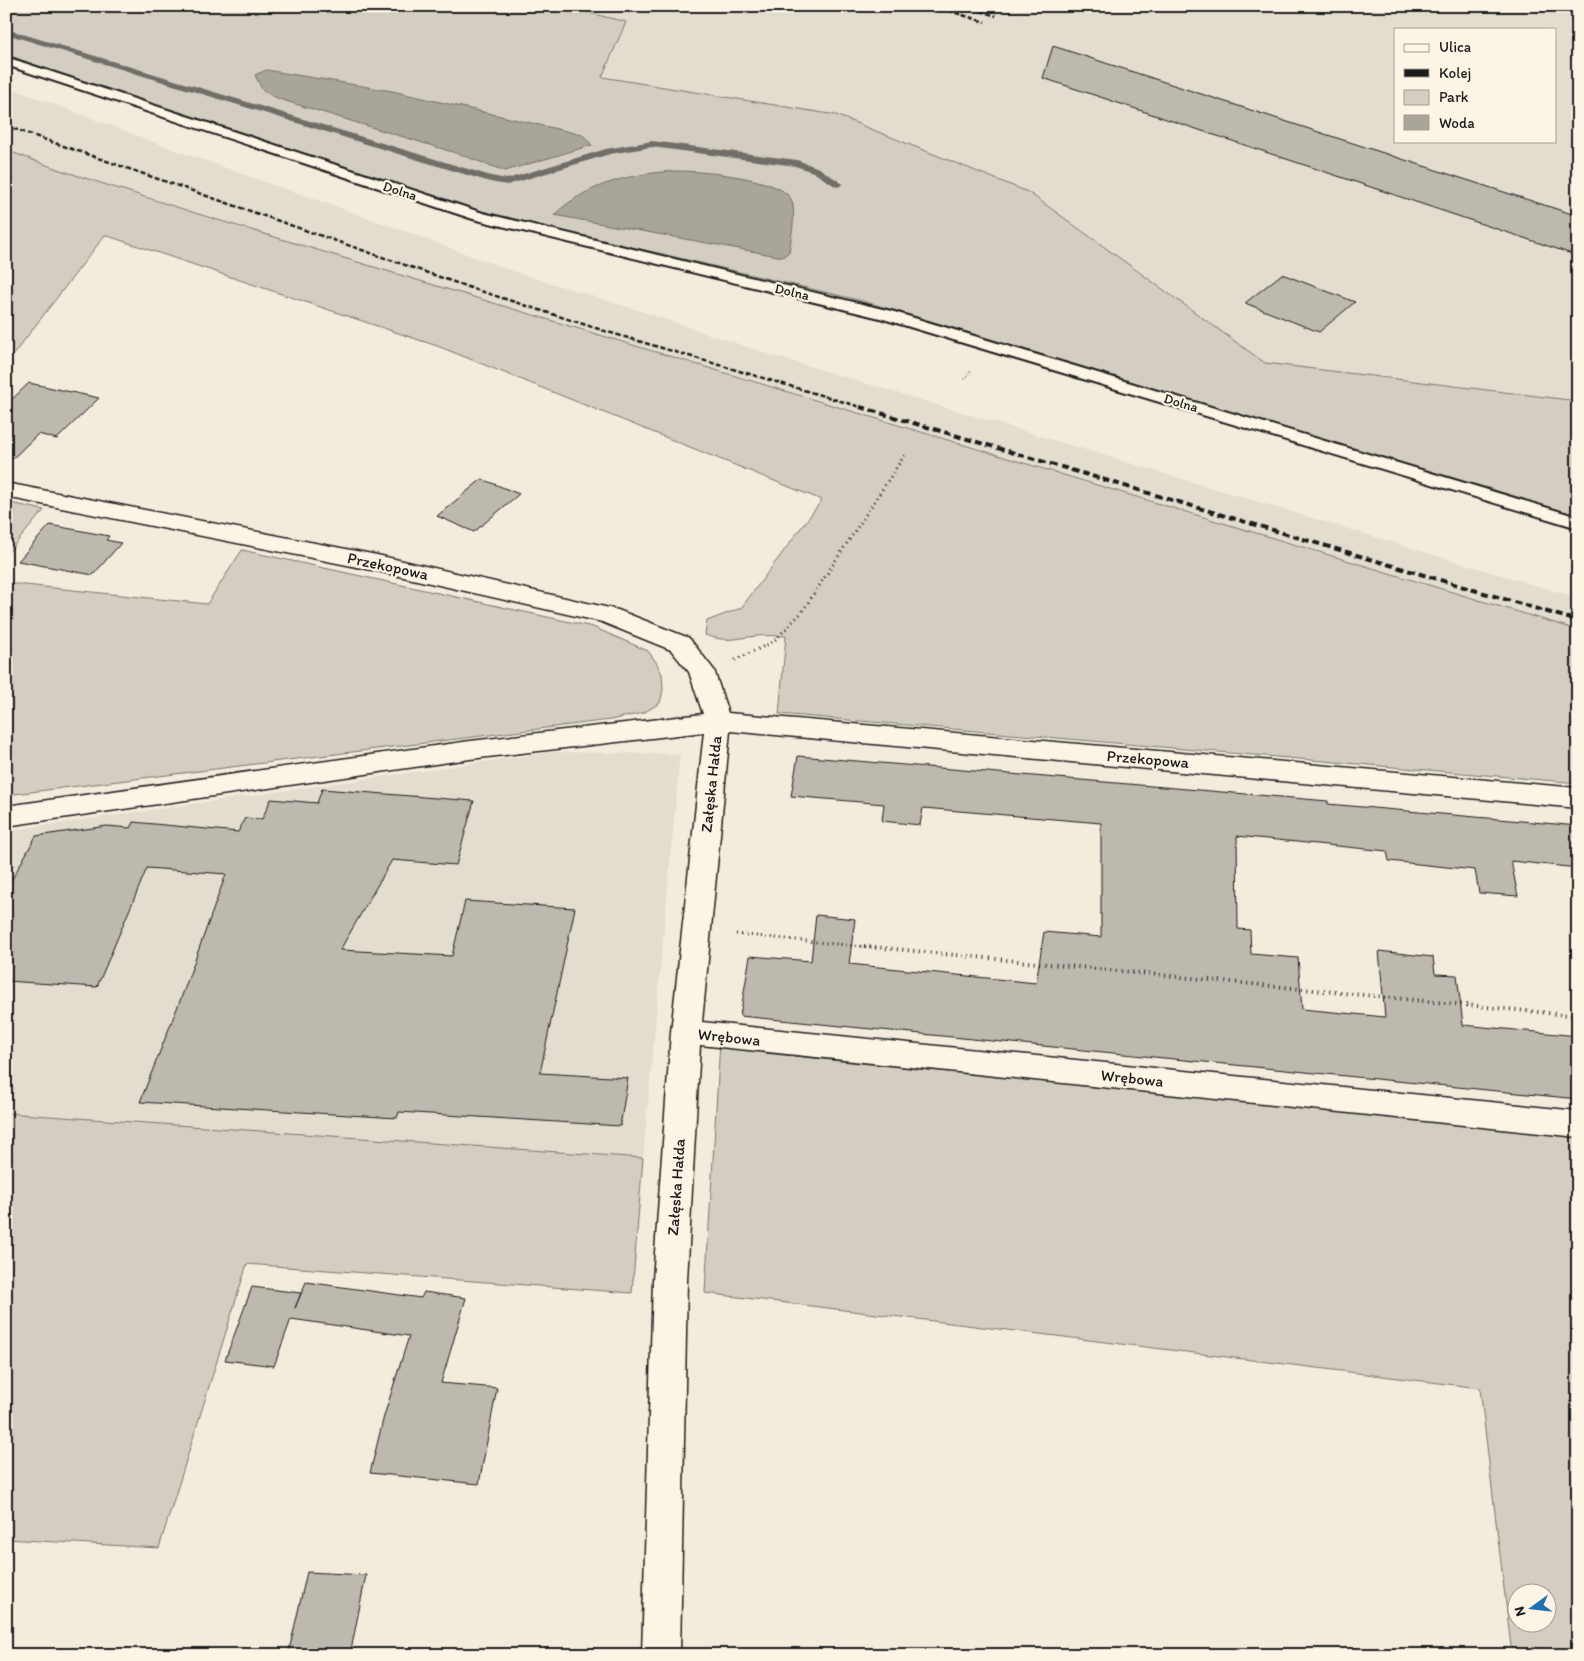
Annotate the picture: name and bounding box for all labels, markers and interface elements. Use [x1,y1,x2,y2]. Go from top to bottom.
legend [1394,28,1556,142]
text: Ulica [1439,38,1472,56]
text: Kolej [1439,64,1471,82]
text: Park [1439,88,1469,106]
text: Woda [1439,114,1475,132]
street label: Dolna [381,178,419,204]
street label: Dolna [773,280,811,304]
street label: Dolna [1162,390,1200,416]
street label: Przekopowa [346,548,431,584]
street label: Załęska Hałda [696,734,726,833]
street label: Przekopowa [1106,746,1191,772]
street label: Wrębowa [697,1024,761,1050]
street label: Wrębowa [1100,1065,1164,1091]
street label: Załęska Hałda [663,1137,689,1236]
north arrow [1506,1584,1556,1634]
text: N [1510,1604,1529,1618]

